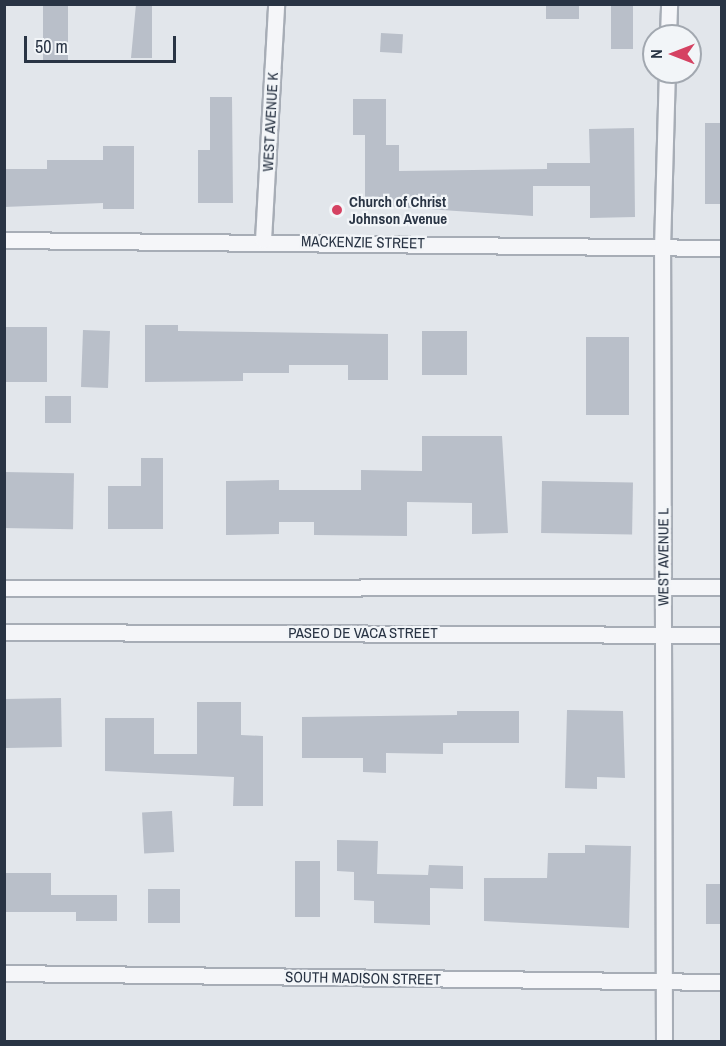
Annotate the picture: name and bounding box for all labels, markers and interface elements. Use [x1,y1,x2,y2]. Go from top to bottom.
scale bar [27,24,178,62]
north arrow [642,24,702,84]
text: 50 m [35,34,68,59]
text: N [645,49,667,59]
street label: WEST AVENUE K [258,71,282,173]
place label: Church of Christ Johnson Avenue [349,192,448,227]
marker: Church of Christ Johnson Avenue [330,203,344,217]
street label: MACKENZIE STREET [301,232,425,252]
street label: WEST AVENUE L [654,508,672,606]
street label: PASEO DE VACA STREET [288,624,438,642]
street label: SOUTH MADISON STREET [285,968,441,988]

